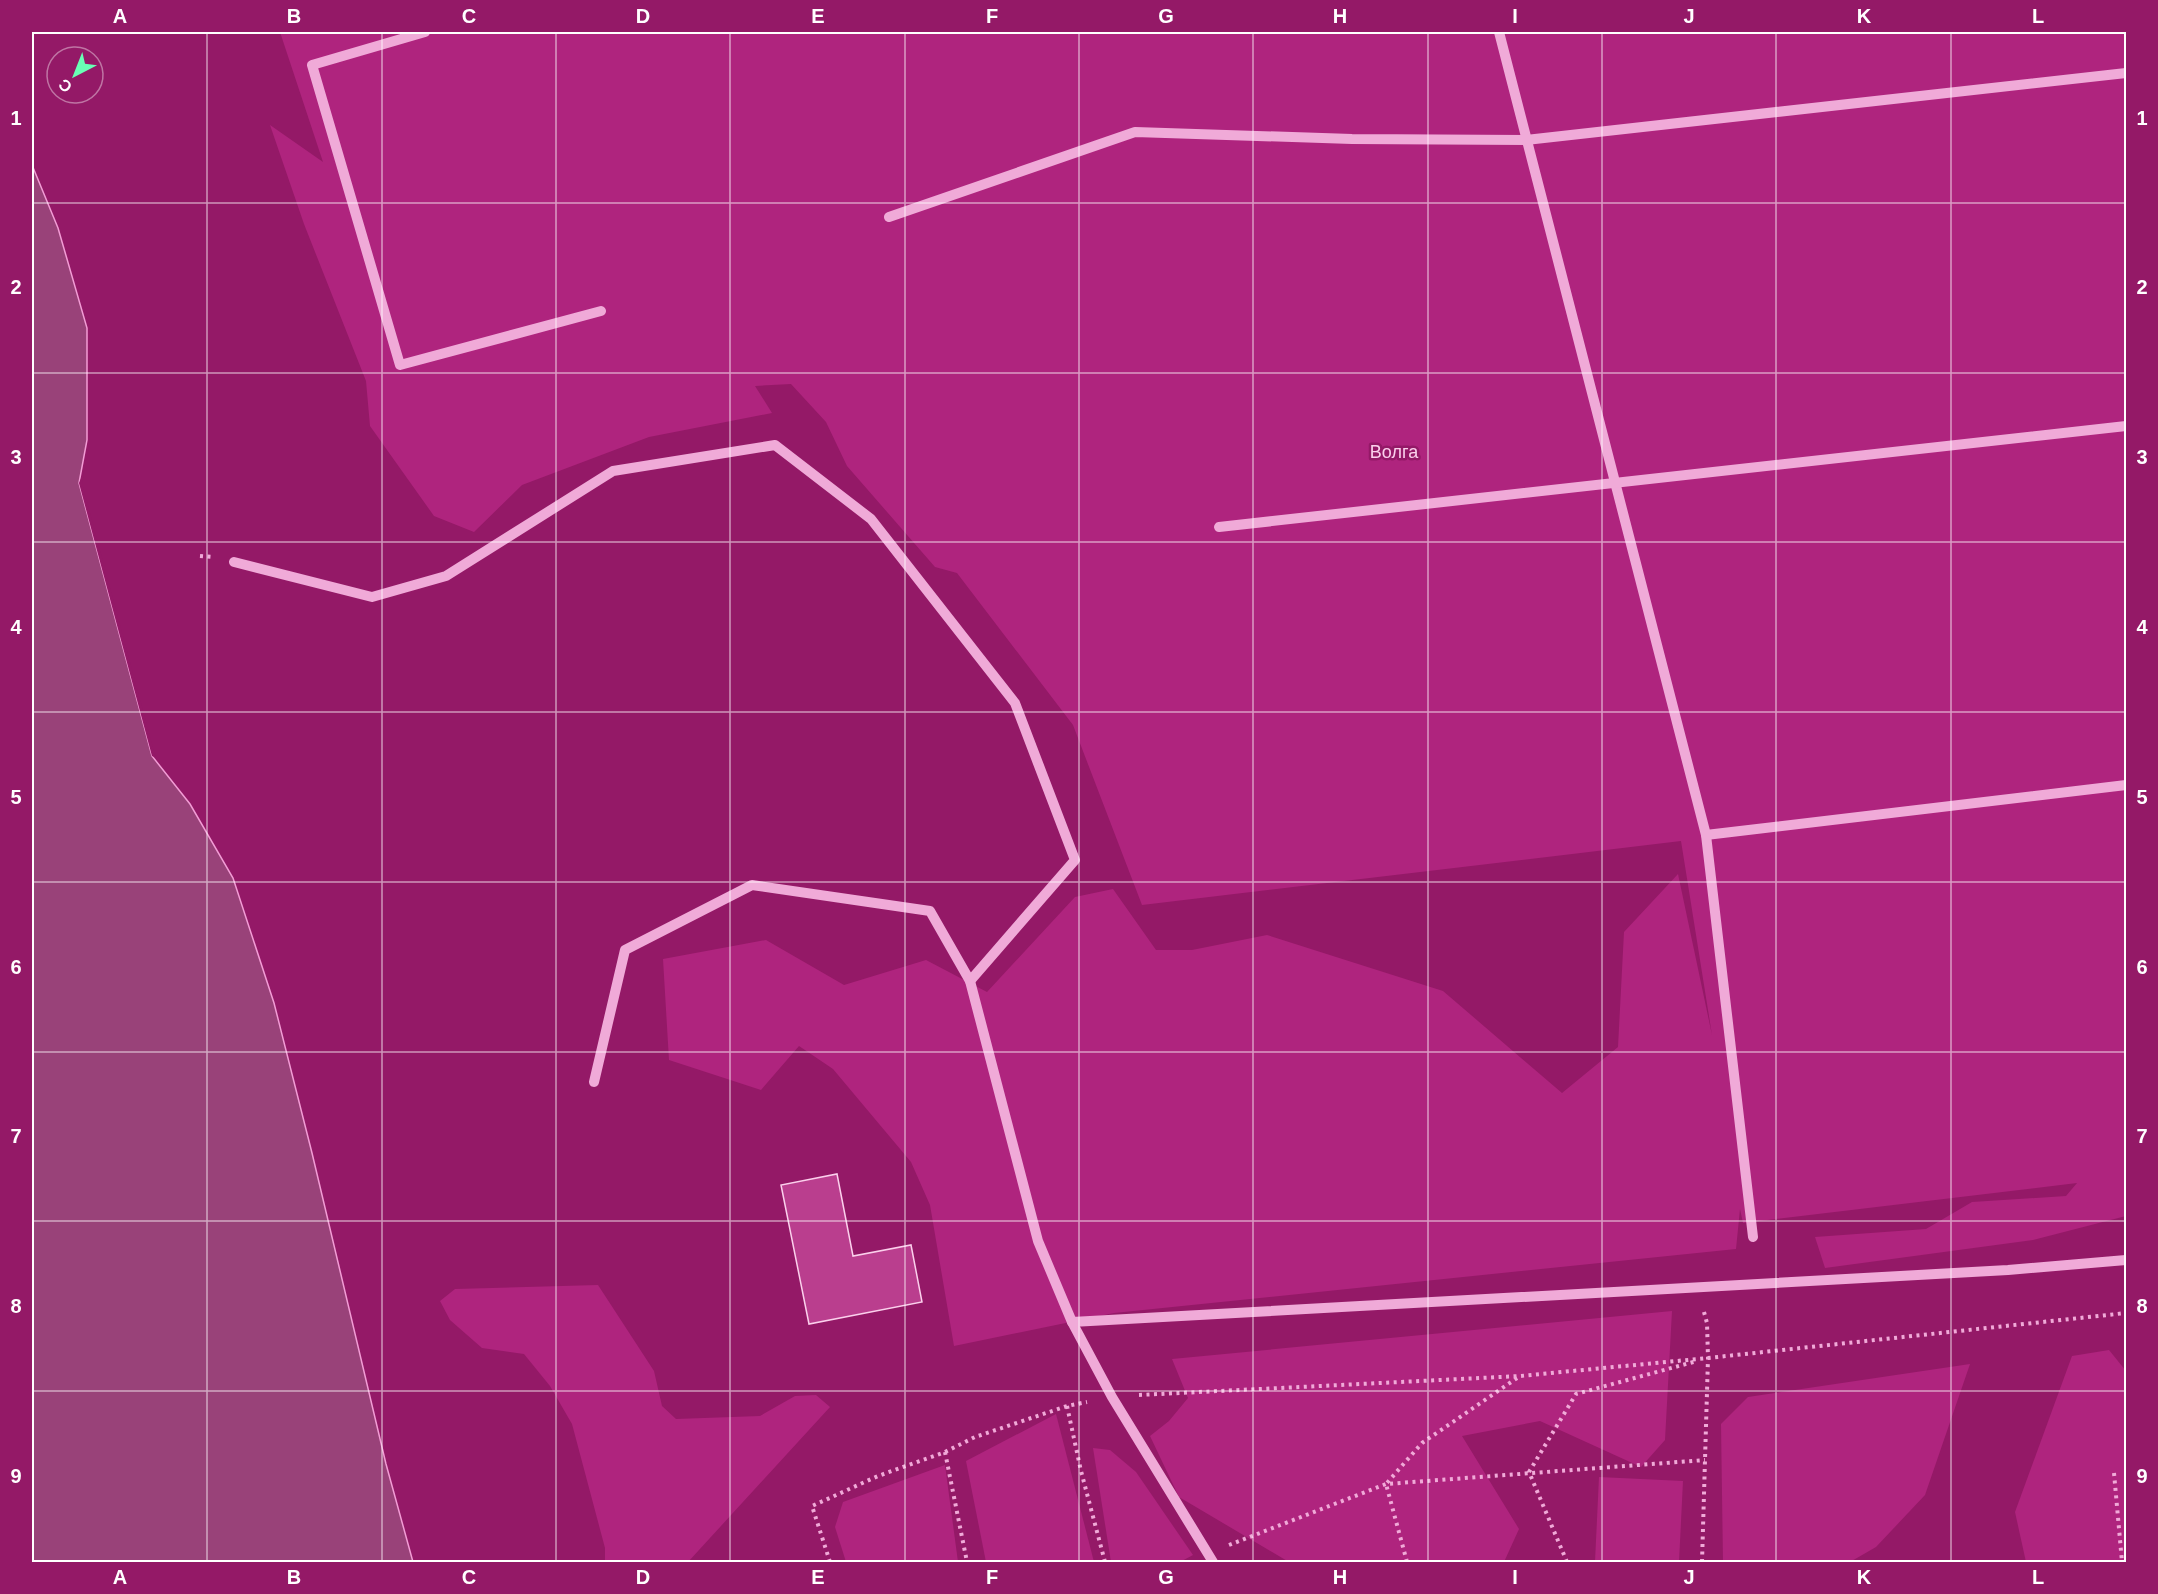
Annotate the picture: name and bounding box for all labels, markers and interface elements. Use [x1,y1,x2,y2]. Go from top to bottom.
text: A [113,5,127,27]
text: B [287,5,301,27]
text: C [462,5,476,27]
text: D [636,5,650,27]
text: E [811,5,825,27]
text: F [986,5,998,27]
text: G [1158,5,1174,27]
text: H [1333,5,1347,27]
text: I [1512,5,1518,27]
text: J [1683,5,1695,27]
text: K [1857,5,1872,27]
text: L [2032,5,2044,27]
north arrow [45,45,105,105]
text: С [55,75,75,96]
text: 1 [10,107,22,129]
text: 1 [2136,107,2148,129]
text: 2 [10,276,22,298]
text: 2 [2136,276,2148,298]
park label: Волга [1370,442,1419,462]
text: 3 [10,446,22,468]
text: 3 [2136,446,2148,468]
text: 4 [10,616,22,638]
text: 4 [2136,616,2148,638]
text: 5 [10,786,22,808]
text: 5 [2136,786,2148,808]
text: 6 [10,956,22,978]
text: 6 [2136,956,2148,978]
text: 7 [10,1125,22,1147]
text: 7 [2136,1125,2148,1147]
text: 8 [10,1295,22,1317]
text: 8 [2136,1295,2148,1317]
text: 9 [10,1465,22,1487]
text: 9 [2136,1465,2148,1487]
text: A [113,1566,127,1588]
text: B [287,1566,301,1588]
text: C [462,1566,476,1588]
text: D [636,1566,650,1588]
text: E [811,1566,825,1588]
text: F [986,1566,998,1588]
text: G [1158,1566,1174,1588]
text: H [1333,1566,1347,1588]
text: I [1512,1566,1518,1588]
text: J [1683,1566,1695,1588]
text: K [1857,1566,1872,1588]
text: L [2032,1566,2044,1588]

